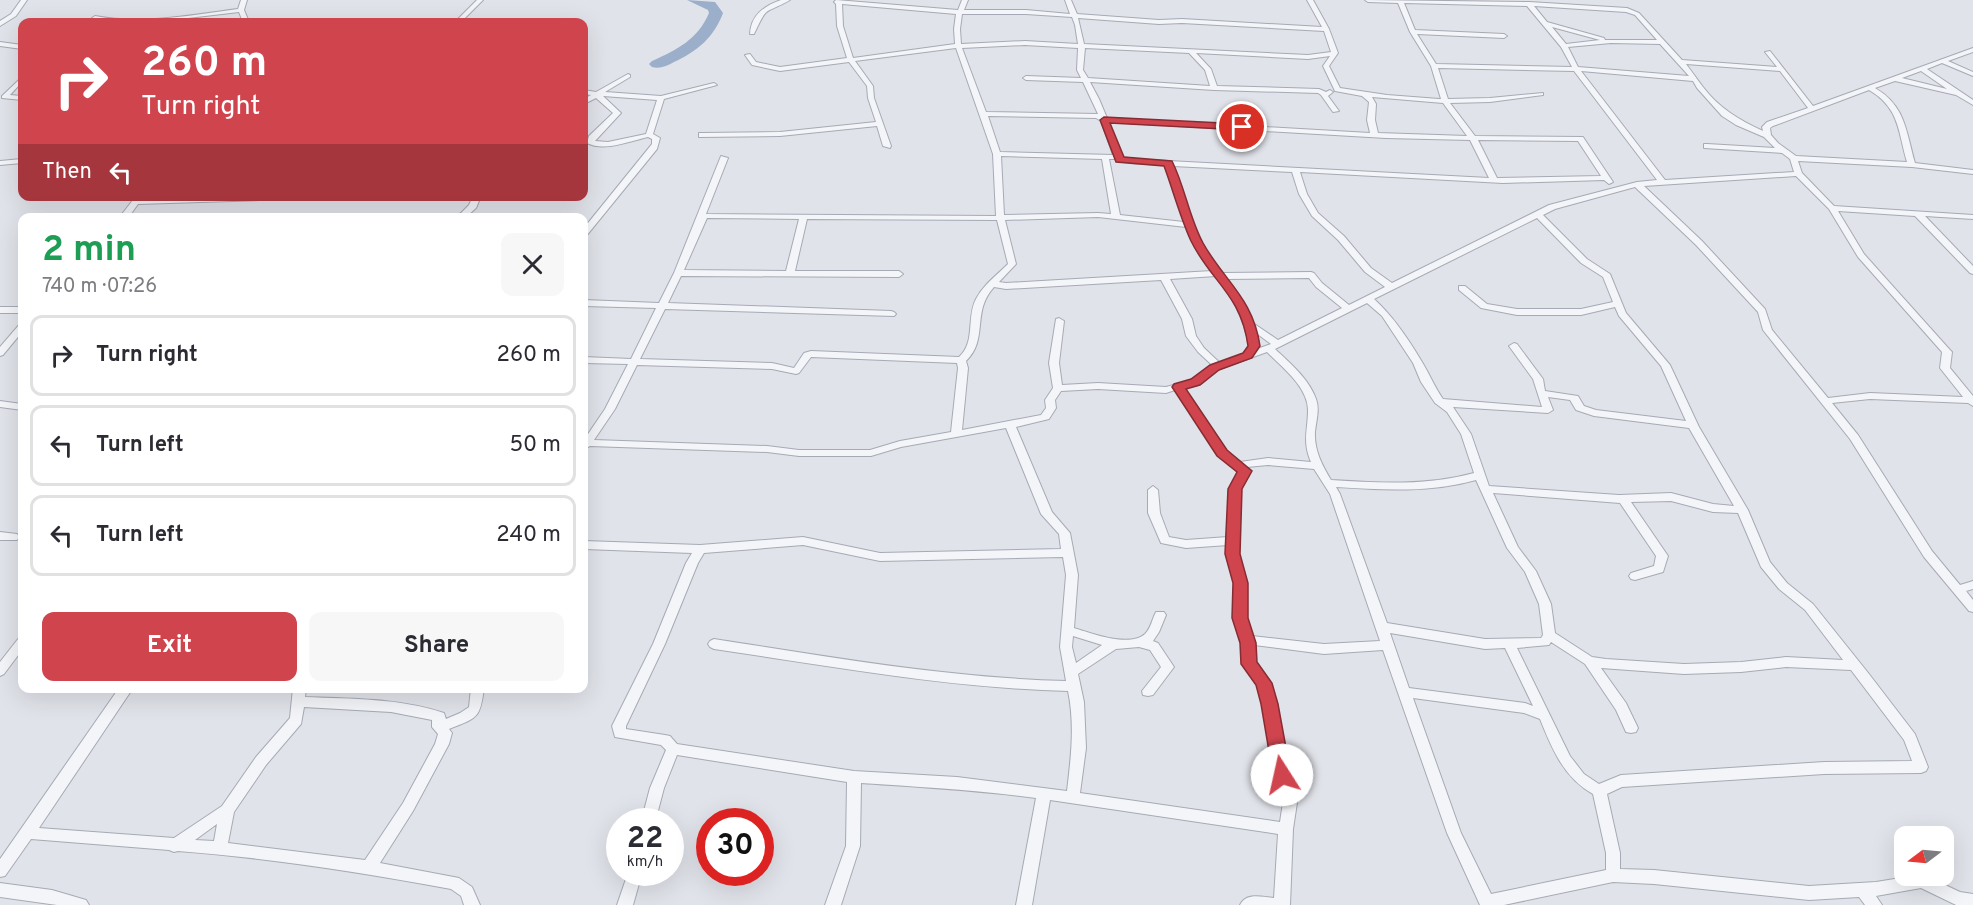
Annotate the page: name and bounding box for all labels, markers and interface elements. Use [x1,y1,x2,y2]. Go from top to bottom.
text: 260 m [141,38,267,91]
icon: right [42,42,120,120]
text: Turn right [141,90,260,124]
pin [1216,101,1267,152]
icon: arrive [1225,110,1258,143]
icon: left [104,156,137,189]
text: Then [42,159,92,186]
text: 2 min [42,228,136,274]
button: close [501,233,564,296]
text: 740 m · 07:26 [42,274,157,300]
icon: right [45,339,78,372]
text: Turn right [96,342,198,369]
text: 260 m [496,342,561,369]
icon: left [45,429,78,462]
text: Turn left [96,432,184,459]
text: 50 m [509,432,561,459]
icon: left [45,519,78,552]
text: Turn left [96,522,184,549]
text: 240 m [496,522,561,549]
button: Exit [42,612,297,681]
button: Share [309,612,564,681]
position arrow [1250,743,1314,807]
speed limit sign: 30 [696,808,774,886]
text: 22 [627,821,663,858]
north arrow [1894,826,1954,886]
map controls [1894,826,1954,886]
text: km/h [627,853,663,872]

